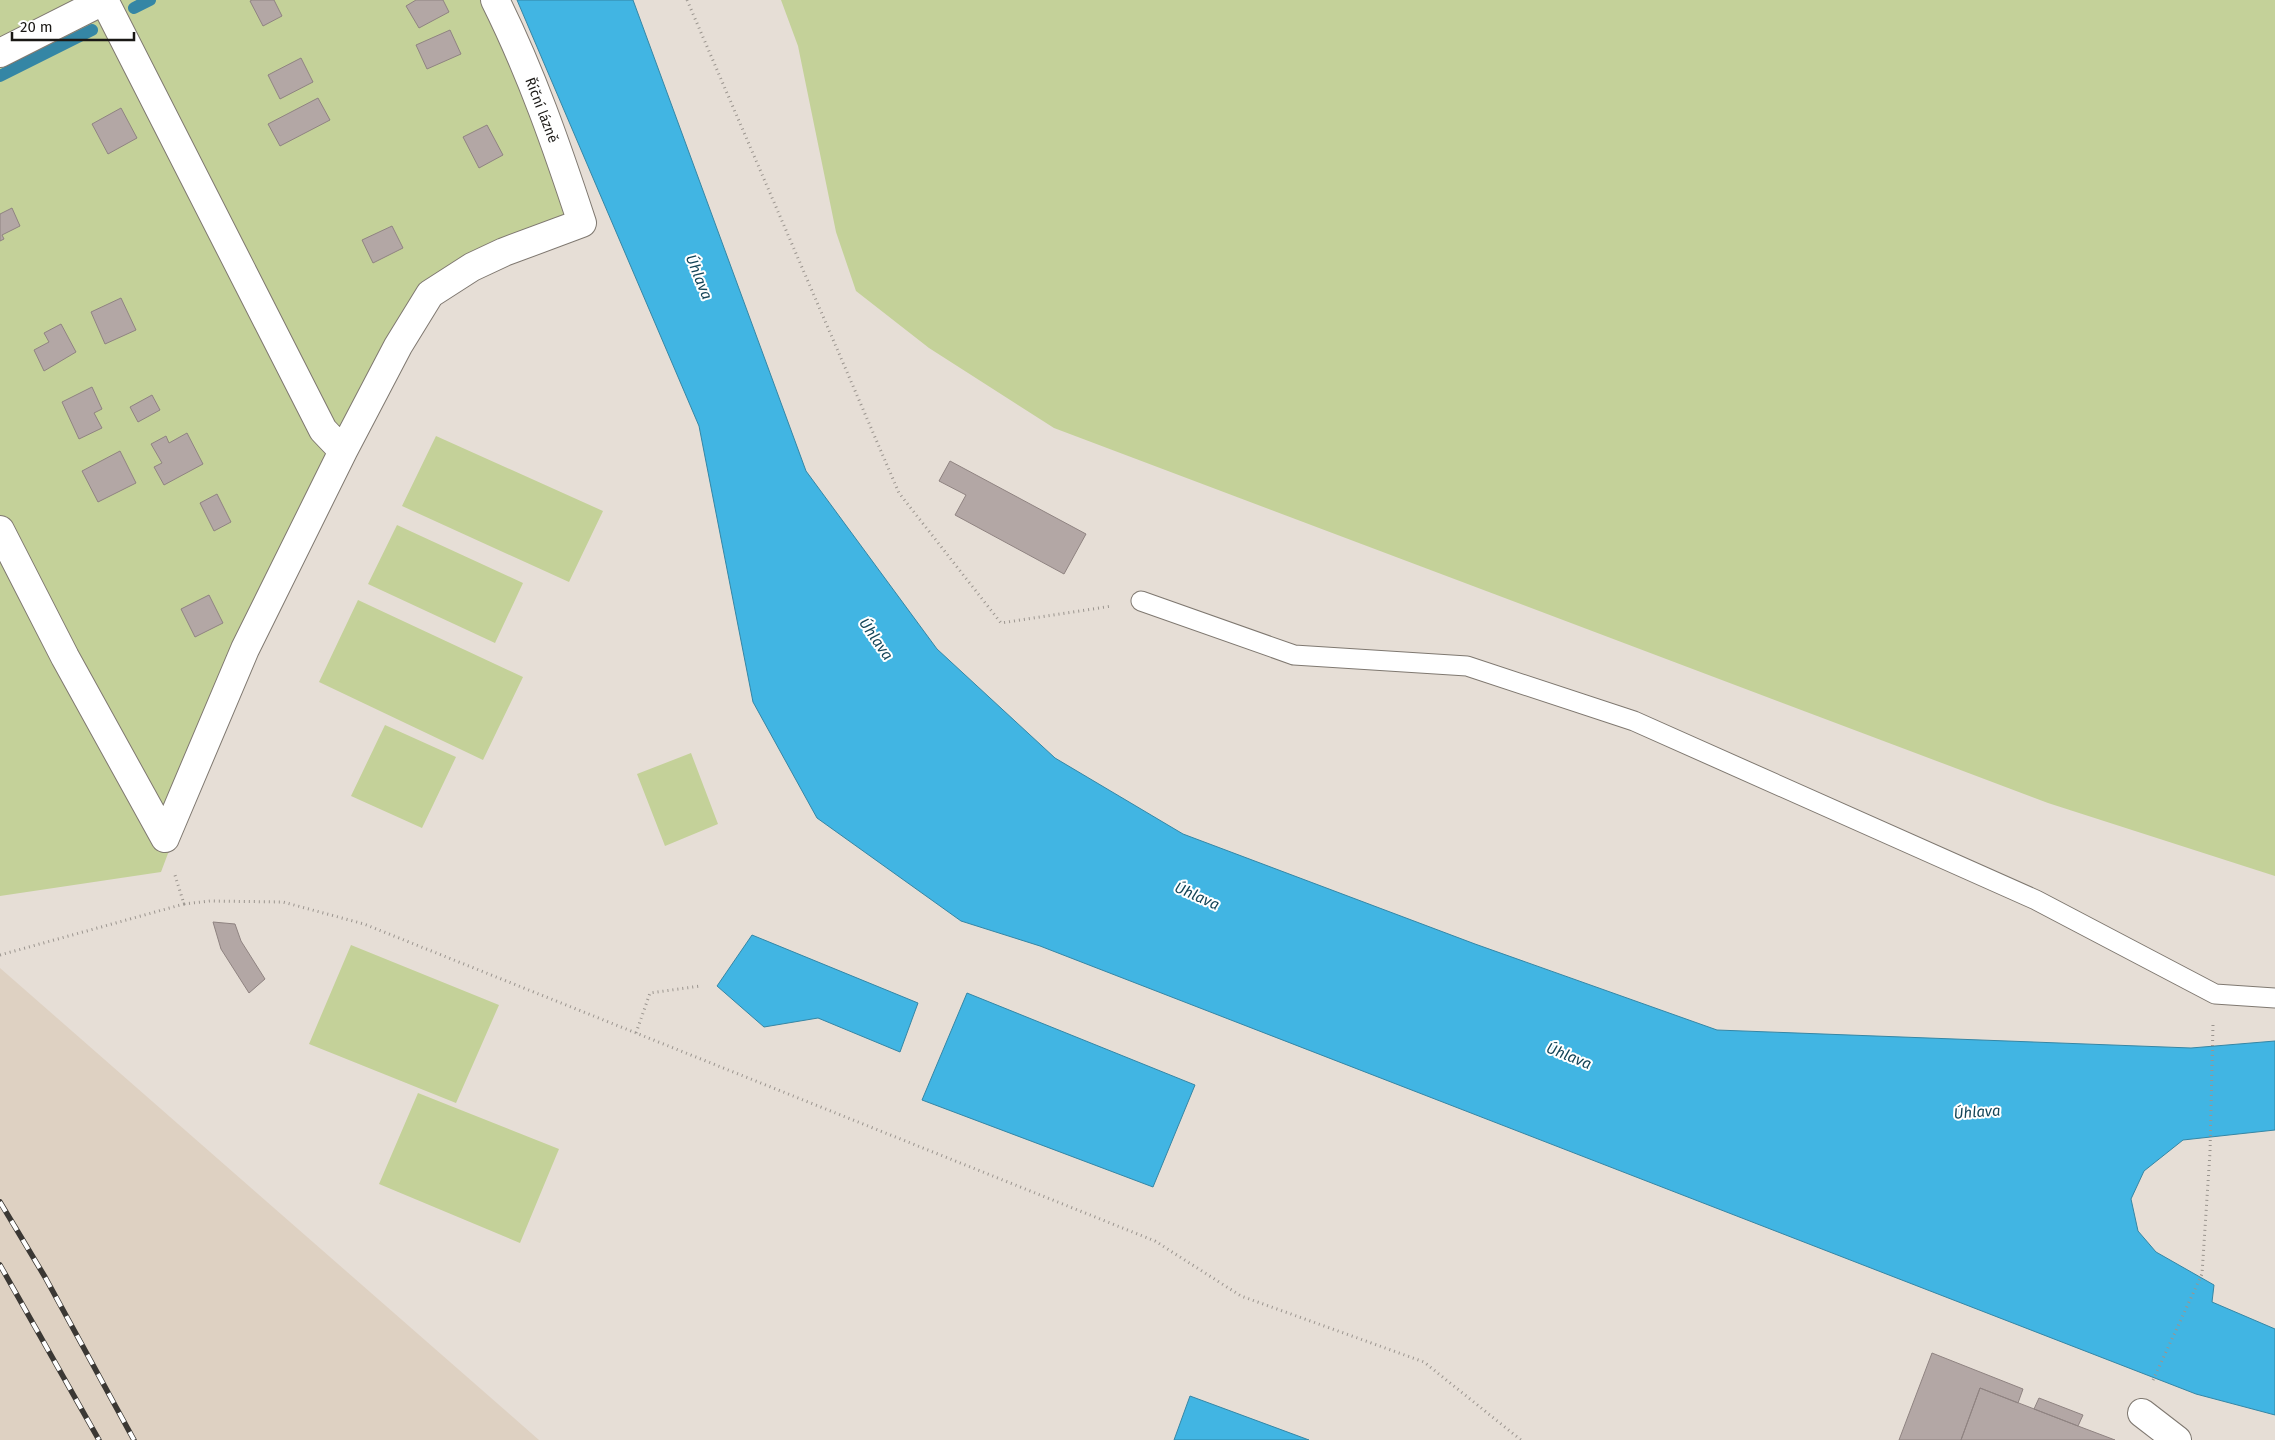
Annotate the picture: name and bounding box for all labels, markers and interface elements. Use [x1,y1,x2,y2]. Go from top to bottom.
scale bar [12,10,135,42]
text: 20 m [20,18,53,36]
street label: Říční lázně [521,75,563,145]
water label: Úhlava [682,252,716,302]
water label: Úhlava [855,615,897,663]
water label: Úhlava [1172,878,1222,914]
water label: Úhlava [1544,1039,1594,1073]
water label: Úhlava [1953,1101,2001,1123]

